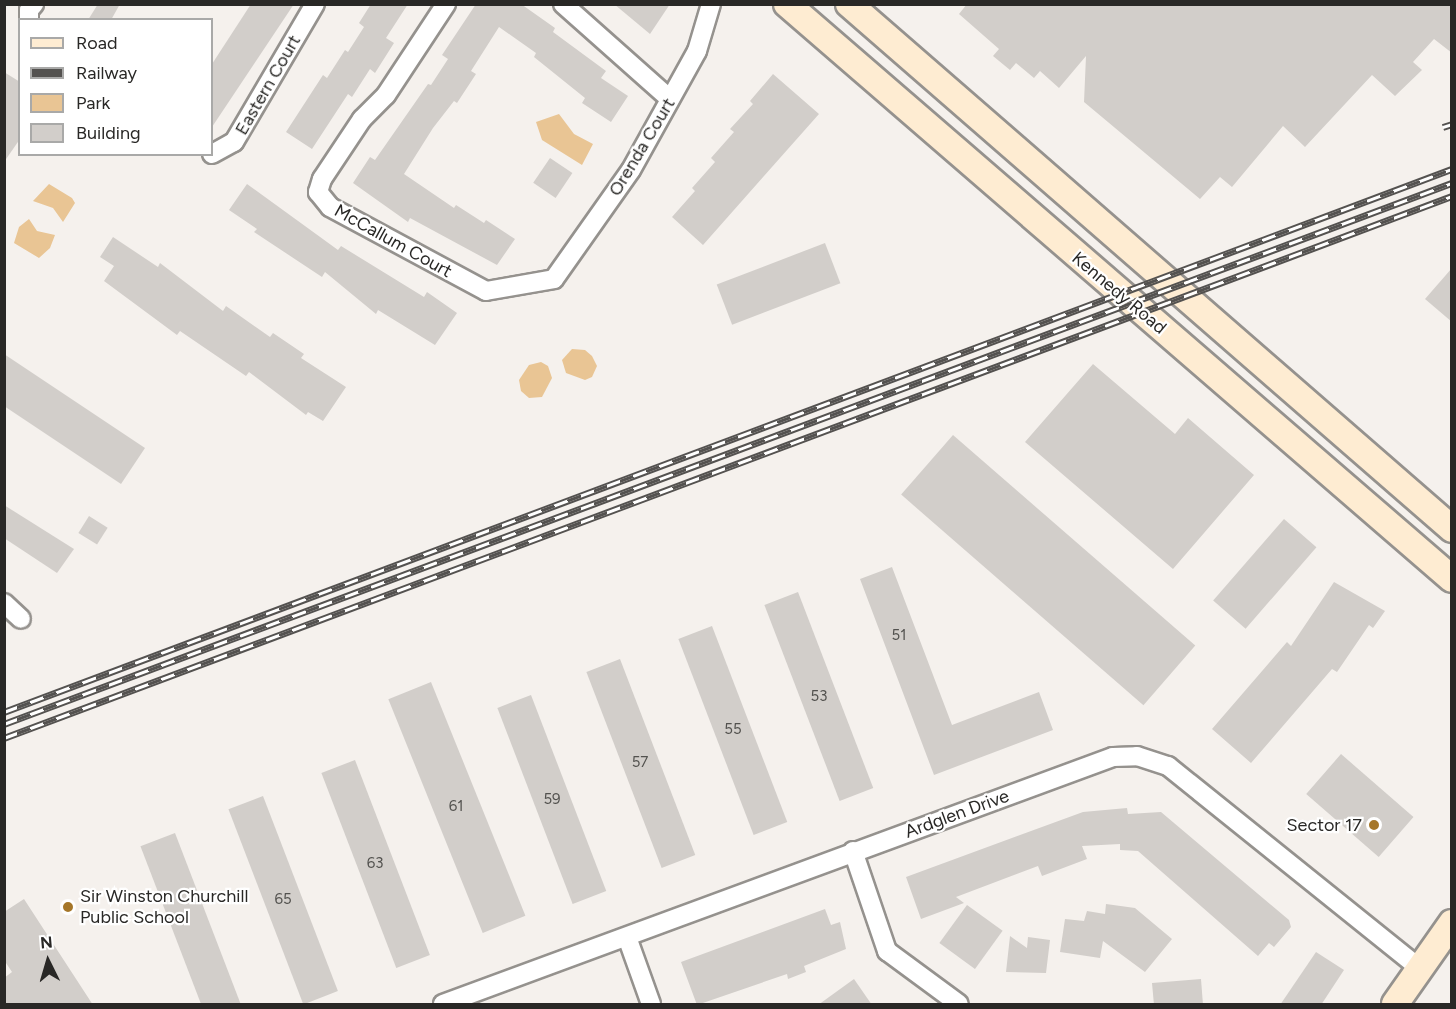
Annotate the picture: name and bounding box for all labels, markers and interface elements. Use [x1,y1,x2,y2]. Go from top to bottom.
legend [18,18,213,156]
street label: Eastern Court [231,31,305,139]
text: Road [76,32,117,54]
text: Railway [76,62,137,84]
text: Park [76,92,110,114]
street label: Orenda Court [604,94,680,200]
text: Building [76,122,141,144]
street label: McCallum Court [330,200,456,282]
street label: Kennedy Road [1067,247,1171,339]
house number: 51 [892,627,906,645]
house number: 53 [811,688,827,706]
house number: 55 [724,721,742,739]
house number: 57 [632,754,648,772]
street label: Ardglen Drive [902,785,1012,843]
house number: 59 [543,791,561,809]
house number: 61 [449,798,463,816]
place label: Sector 17 [1287,814,1362,836]
marker: Sector 17 [1367,818,1381,832]
house number: 63 [367,855,383,873]
place label: Sir Winston Churchill Public School [80,886,248,928]
house number: 65 [274,891,292,909]
marker: Sir Winston Churchill Public School [61,900,75,914]
north arrow [18,931,78,991]
text: N [39,933,53,953]

